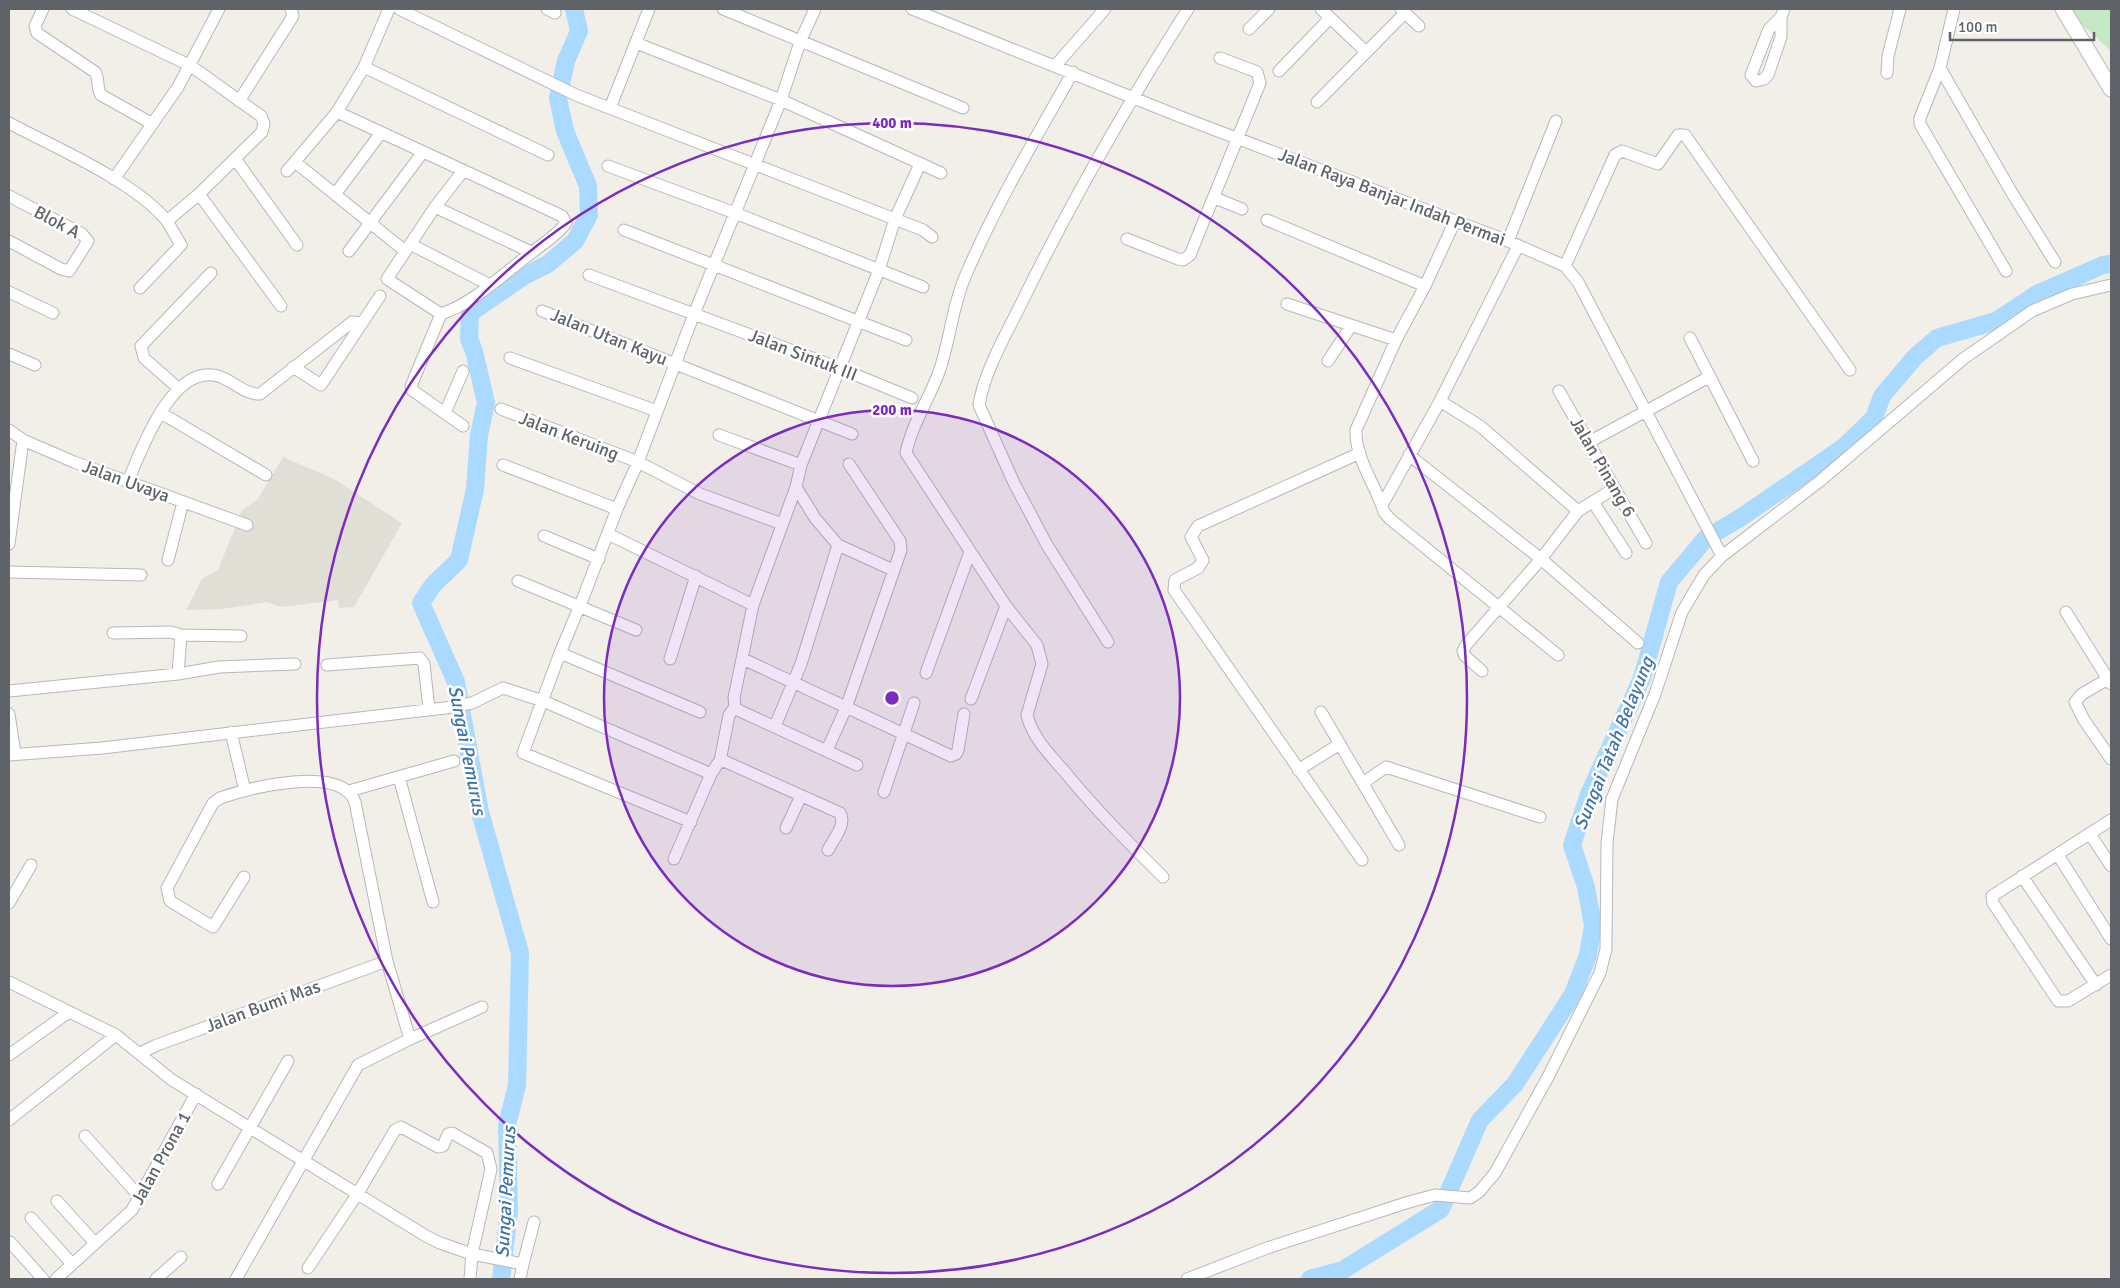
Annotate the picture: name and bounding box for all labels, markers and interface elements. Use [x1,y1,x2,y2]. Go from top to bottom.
scale bar [1950,10,2094,42]
text: 100 m [1958,18,1998,36]
text: 400 m [872,114,912,132]
street label: Jalan Raya Banjar Indah Permai [1275,143,1509,251]
street label: Blok A [30,201,84,243]
street label: Jalan Utan Kayu [547,304,671,370]
street label: Jalan Sintuk III [746,324,860,386]
text: 200 m [872,401,912,419]
street label: Jalan Keruing [516,407,622,465]
street label: Jalan Pinang 6 [1565,413,1641,521]
street label: Jalan Uvaya [79,455,173,507]
water label: Sungai Tatah Belayung [1568,652,1660,833]
water label: Sungai Pemurus [443,683,492,819]
centre of rings [883,689,901,707]
street label: Jalan Bumi Mas [203,975,323,1037]
street label: Jalan Prona 1 [126,1108,196,1208]
water label: Sungai Pemurus [491,1124,522,1258]

